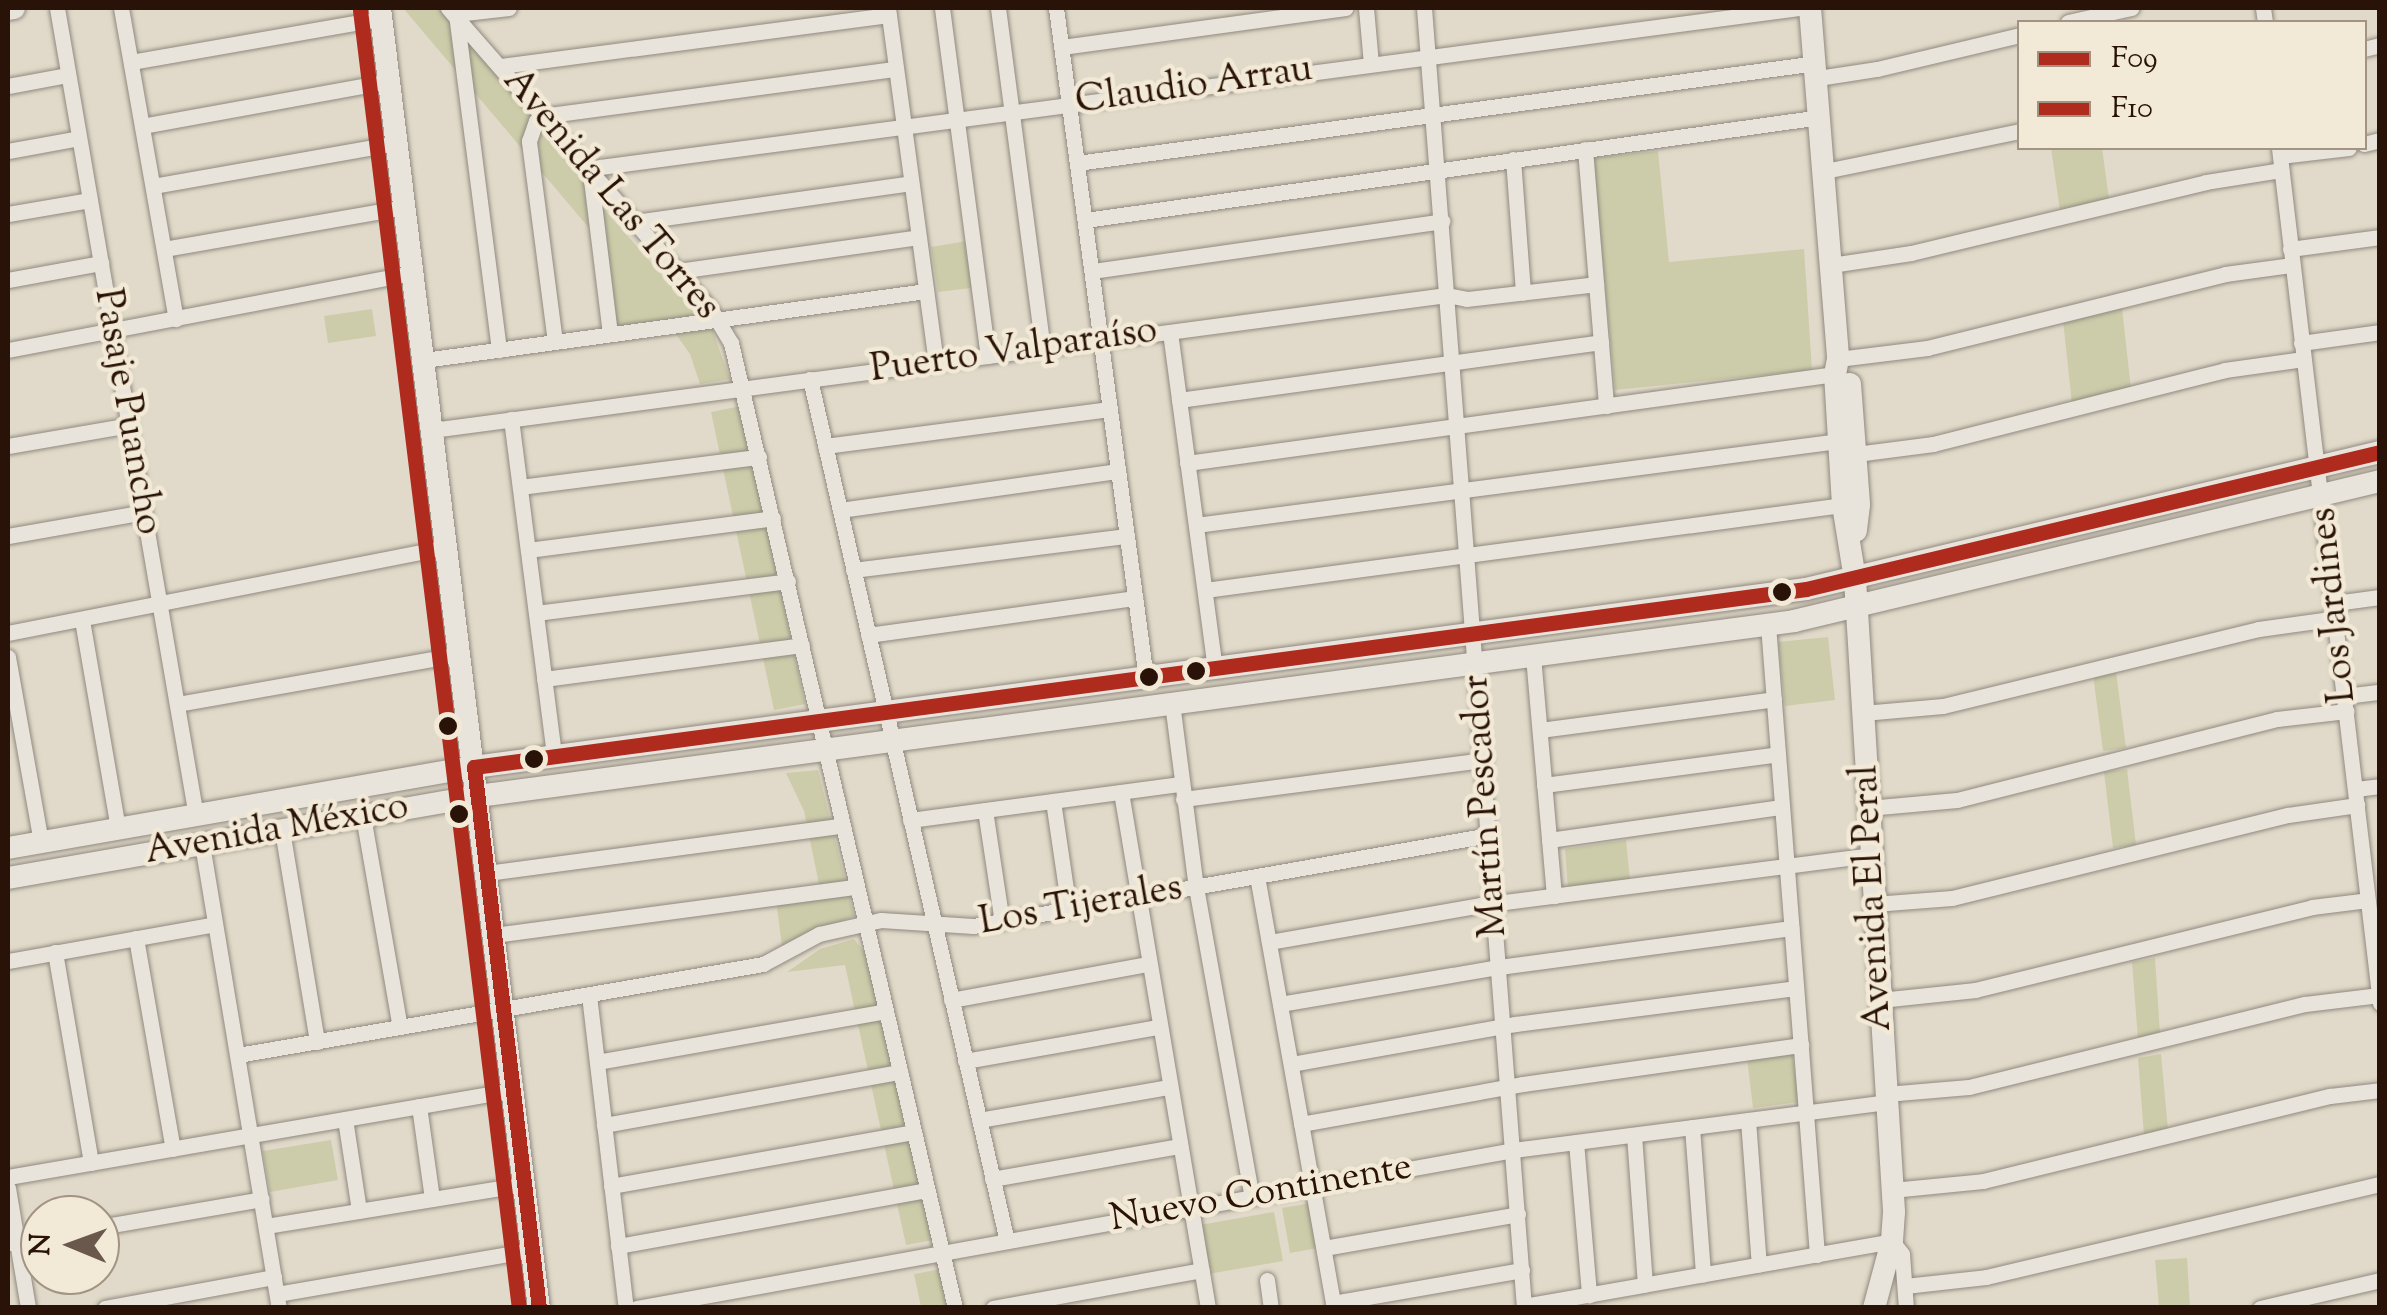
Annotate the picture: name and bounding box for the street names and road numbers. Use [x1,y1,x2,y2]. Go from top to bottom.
street label: Claudio Arrau [1073,48,1315,126]
street label: Avenida Las Torres [492,60,728,330]
street label: Pasaje Puancho [82,285,170,539]
street label: Puerto Valparaíso [868,309,1160,395]
street label: Los Jardines [2302,505,2368,705]
street label: Martín Pescador [1455,673,1519,939]
street label: Avenida El Peral [1844,764,1904,1032]
street label: Avenida México [142,785,412,877]
street label: Los Tijerales [976,867,1186,947]
street label: Nuevo Continente [1107,1146,1415,1244]

